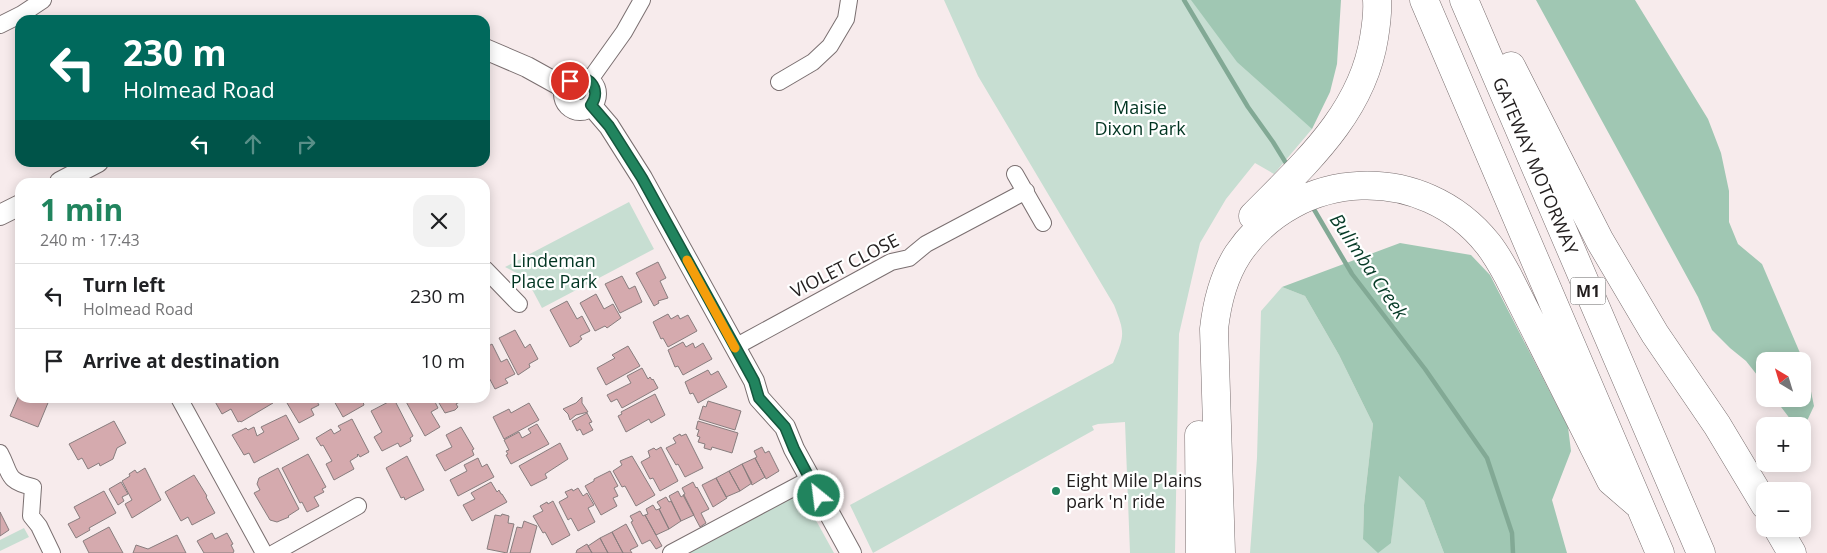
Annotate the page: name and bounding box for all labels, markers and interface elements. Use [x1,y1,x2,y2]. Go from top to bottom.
text: 230 m [123,29,227,76]
icon: left [40,35,105,100]
pin [549,60,591,102]
icon: arrive [556,67,584,95]
street label: GATEWAY MOTORWAY [1488,73,1585,259]
text: Holmead Road [123,74,275,104]
park label: Maisie Dixon Park [1094,95,1186,140]
icon: left [186,130,214,158]
icon: ahead [239,130,267,158]
icon: right [292,130,320,158]
text: 1 min [40,189,123,230]
button: close [413,195,465,247]
water label: Bulimba Creek [1324,208,1414,324]
street label: VIOLET CLOSE [786,228,903,303]
text: 240 m · 17:43 [40,229,140,251]
park label: Lindeman Place Park [511,248,598,293]
text: Turn left [83,272,165,298]
road number: M1 [1570,278,1606,304]
icon: left [40,282,68,310]
text: 230 m [410,283,465,309]
text: Holmead Road [83,298,193,320]
icon: arrive [40,347,68,375]
text: Arrive at destination [83,348,280,374]
text: 10 m [421,348,465,374]
north arrow [1756,352,1811,408]
map controls [1756,352,1811,537]
button: + [1756,417,1811,472]
place label: Eight Mile Plains park 'n' ride [1066,468,1202,513]
position arrow [792,469,844,521]
button: − [1756,482,1811,537]
marker: Eight Mile Plains park 'n' ride [1050,485,1062,497]

